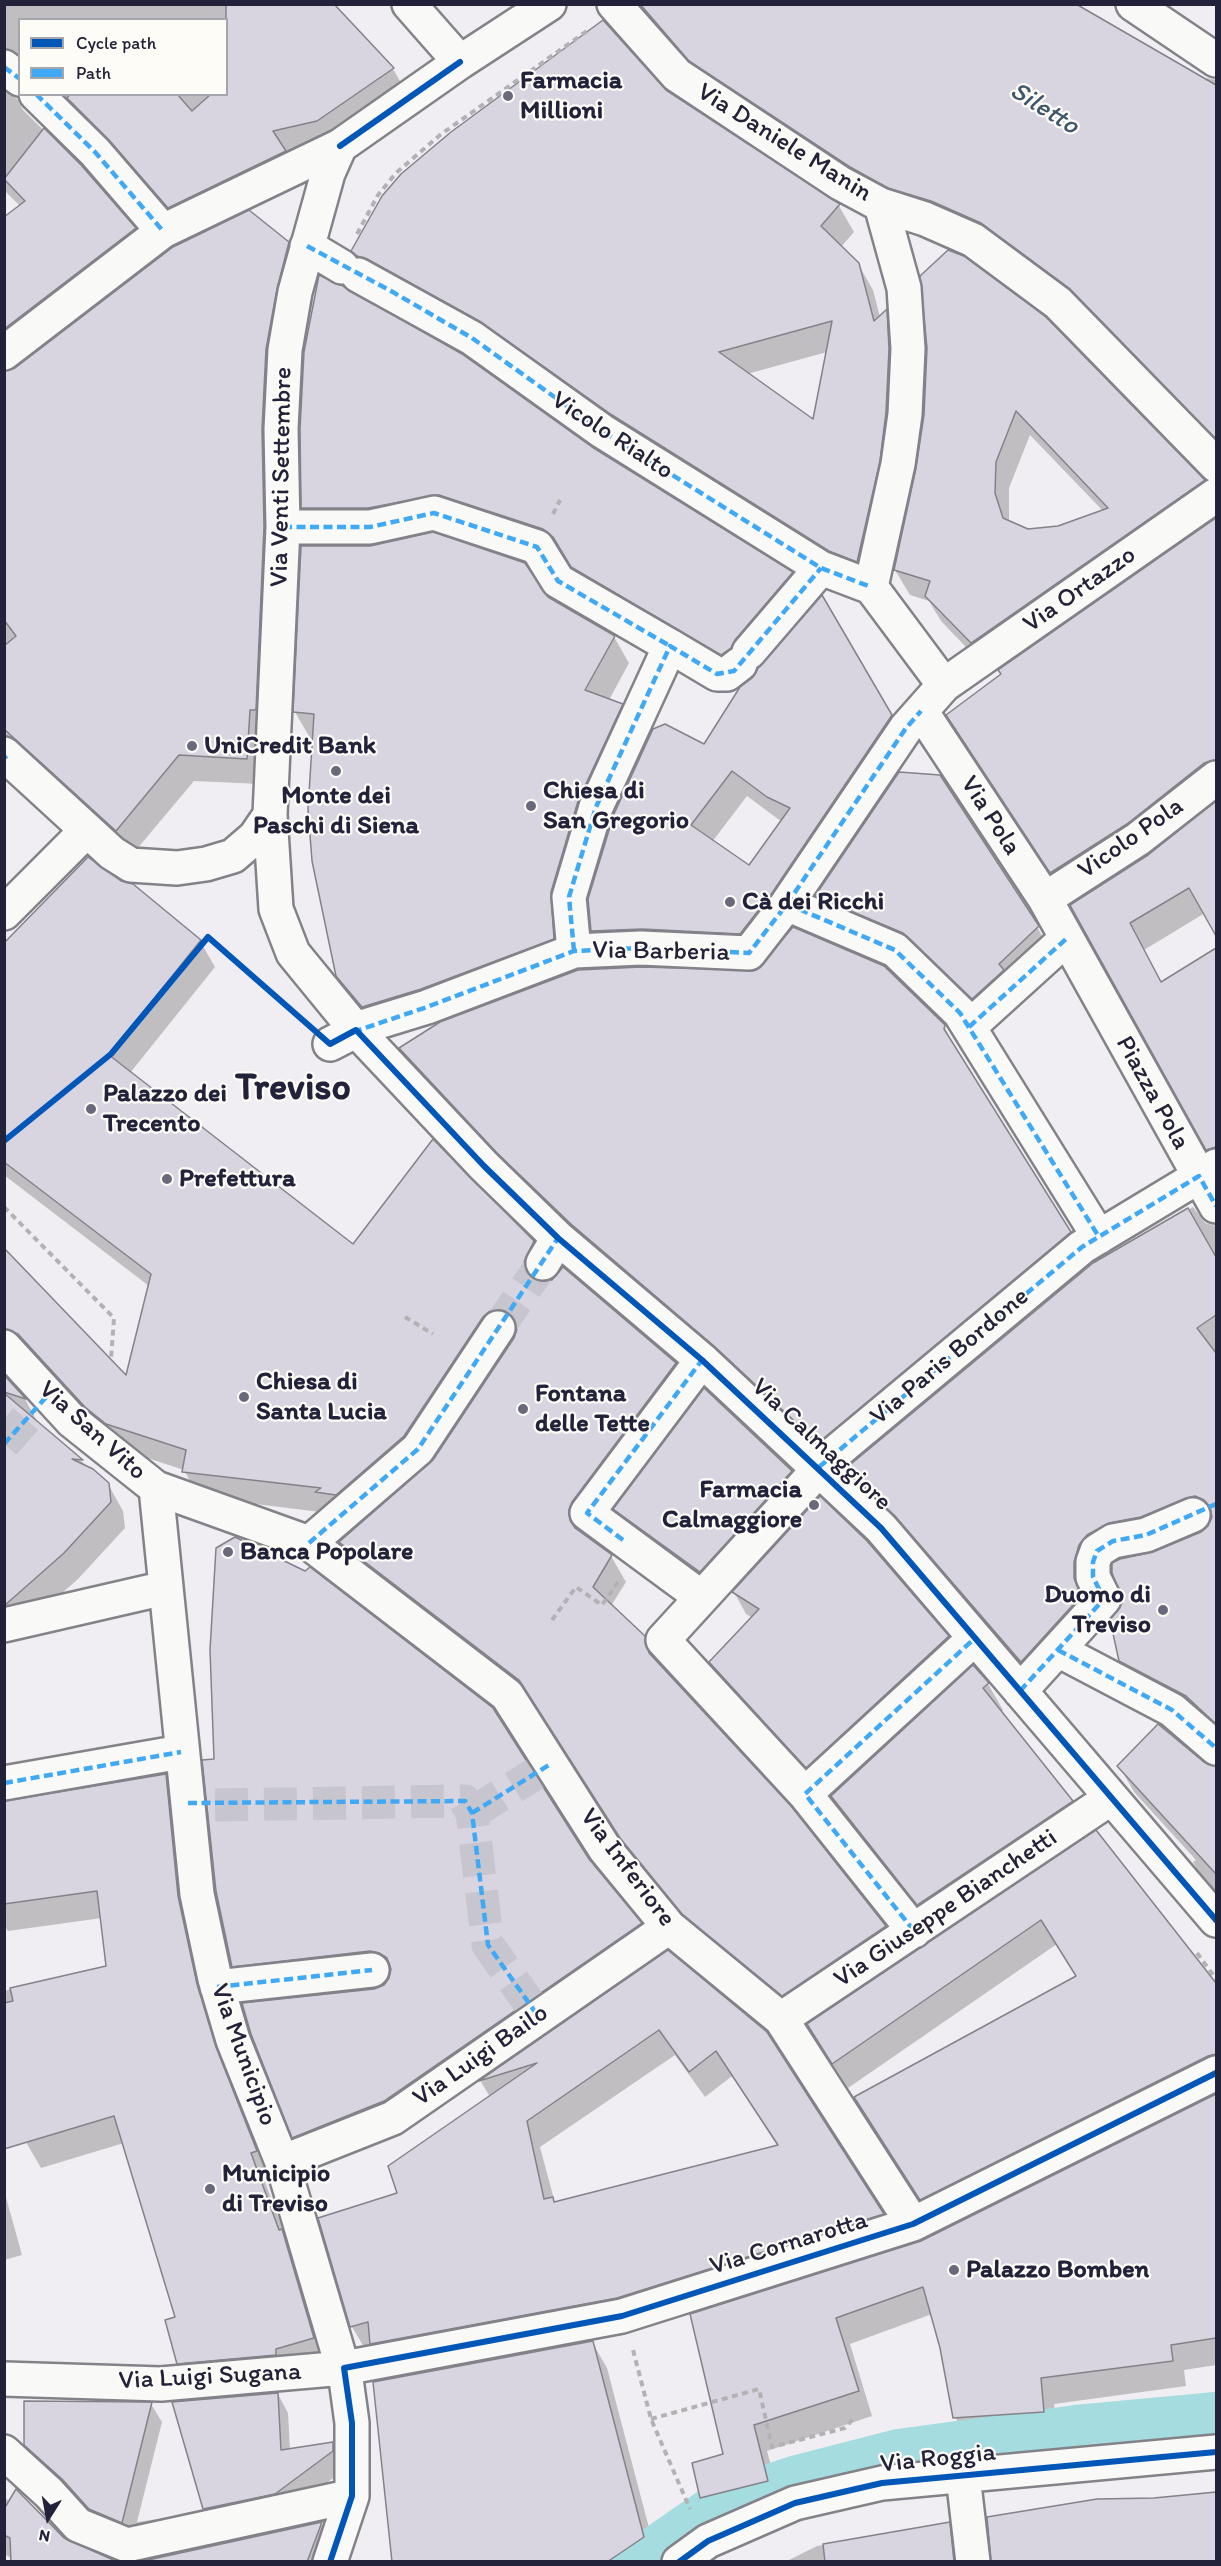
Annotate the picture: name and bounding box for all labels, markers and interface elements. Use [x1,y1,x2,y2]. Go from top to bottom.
legend [18,18,228,96]
text: Cycle path [76,32,156,54]
text: Path [76,62,111,84]
place label: Farmacia Millioni [520,65,622,126]
water label: Siletto [1003,75,1085,143]
street label: Via Daniele Manin [691,77,877,209]
marker: Farmacia Millioni [501,89,515,103]
street label: Via Venti Settembre [264,367,300,587]
street label: Vicolo Rialto [545,385,679,487]
street label: Via Ortazzo [1018,540,1142,640]
place label: UniCredit Bank [204,730,376,762]
marker: UniCredit Bank [185,739,199,753]
marker: Monte dei Paschi di Siena [329,764,343,778]
street label: Via Pola [953,771,1027,861]
place label: Chiesa di San Gregorio [543,775,689,837]
place label: Monte dei Paschi di Siena [253,780,419,842]
street label: Vicolo Pola [1072,791,1190,887]
marker: Chiesa di San Gregorio [524,799,538,813]
place label: Cà dei Ricchi [742,886,884,918]
marker: Cà dei Ricchi [723,895,737,909]
street label: Via Barberia [592,935,730,969]
street label: Piazza Pola [1108,1031,1196,1155]
district label: Treviso [235,1066,351,1112]
place label: Palazzo dei Trecento [103,1078,227,1140]
marker: Palazzo dei Trecento [84,1102,98,1116]
place label: Prefettura [179,1163,296,1195]
marker: Prefettura [160,1172,174,1186]
street label: Via Paris Bordone [864,1282,1036,1432]
place label: Chiesa di Santa Lucia [256,1366,387,1428]
street label: Via Calmaggiore [744,1372,898,1518]
street label: Via San Vito [32,1374,152,1488]
place label: Fontana delle Tette [535,1378,650,1440]
marker: Chiesa di Santa Lucia [237,1390,251,1404]
marker: Fontana delle Tette [516,1402,530,1416]
place label: Farmacia Calmaggiore [662,1474,802,1536]
marker: Farmacia Calmaggiore [807,1498,821,1512]
place label: Banca Popolare [240,1536,413,1568]
marker: Banca Popolare [221,1545,235,1559]
place label: Duomo di Treviso [1044,1579,1151,1640]
marker: Duomo di Treviso [1156,1603,1170,1617]
street label: Via Inferiore [572,1803,682,1933]
street label: Via Giuseppe Bianchetti [828,1823,1064,1995]
street label: Via Municipio [203,1980,283,2130]
street label: Via Luigi Bailo [407,1998,555,2114]
place label: Municipio di Treviso [222,2158,330,2220]
marker: Municipio di Treviso [203,2182,217,2196]
street label: Via Cornarotta [706,2205,872,2283]
place label: Palazzo Bomben [966,2254,1149,2286]
marker: Palazzo Bomben [947,2263,961,2277]
street label: Via Luigi Sugana [118,2357,302,2397]
street label: Via Roggia [879,2437,997,2481]
north arrow [18,2488,78,2548]
text: N [37,2526,52,2547]

